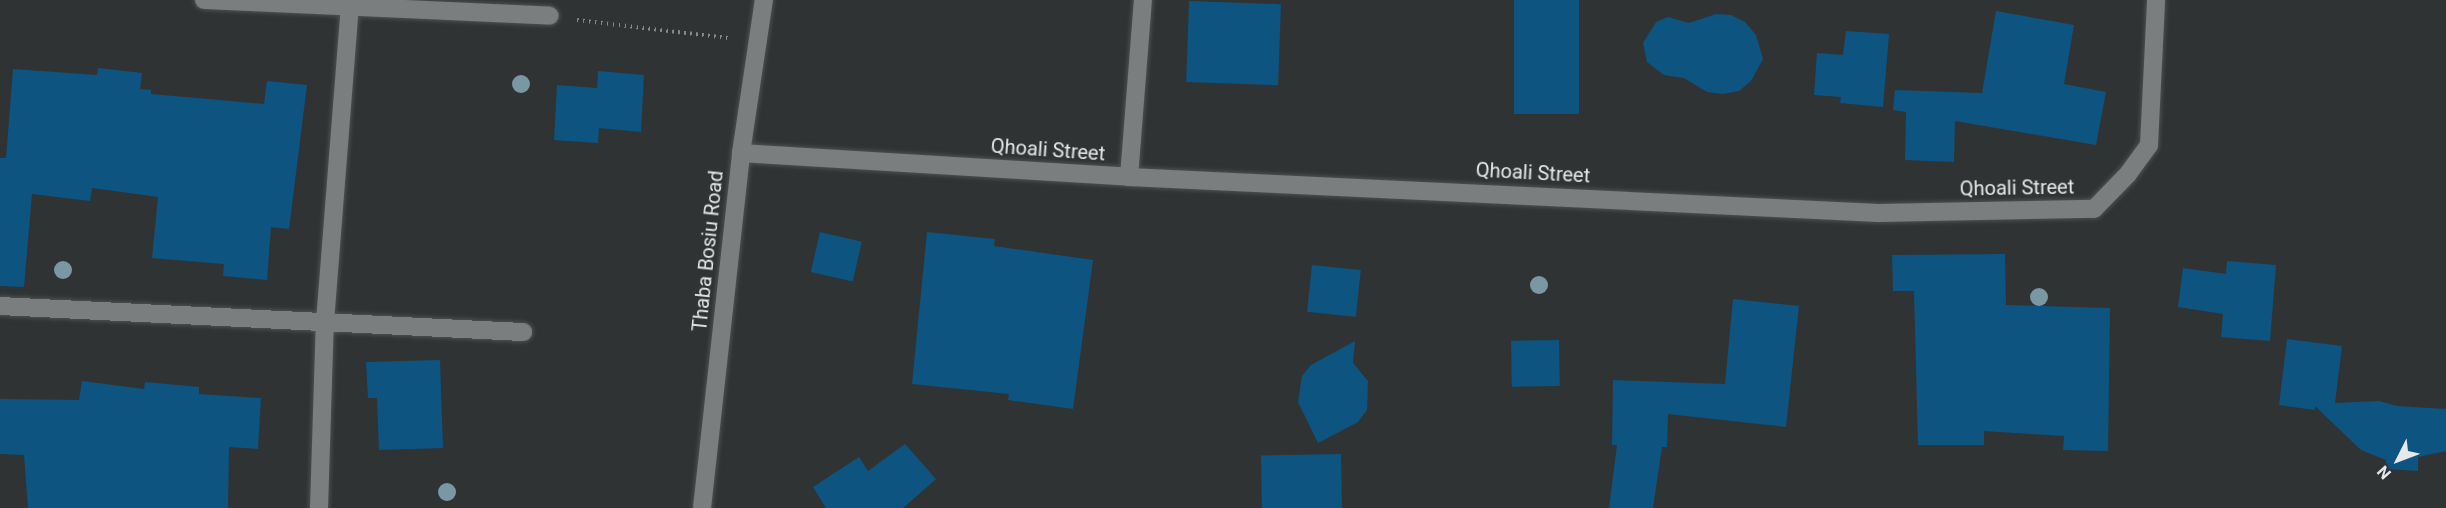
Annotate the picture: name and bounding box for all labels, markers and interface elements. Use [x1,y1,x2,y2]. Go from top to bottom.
street label: Qhoali Street [990,134,1106,166]
street label: Qhoali Street [1475,158,1591,188]
street label: Thaba Bosiu Road [688,169,728,333]
street label: Qhoali Street [1960,175,2074,201]
north arrow [2368,430,2428,490]
text: N [2373,462,2395,483]

